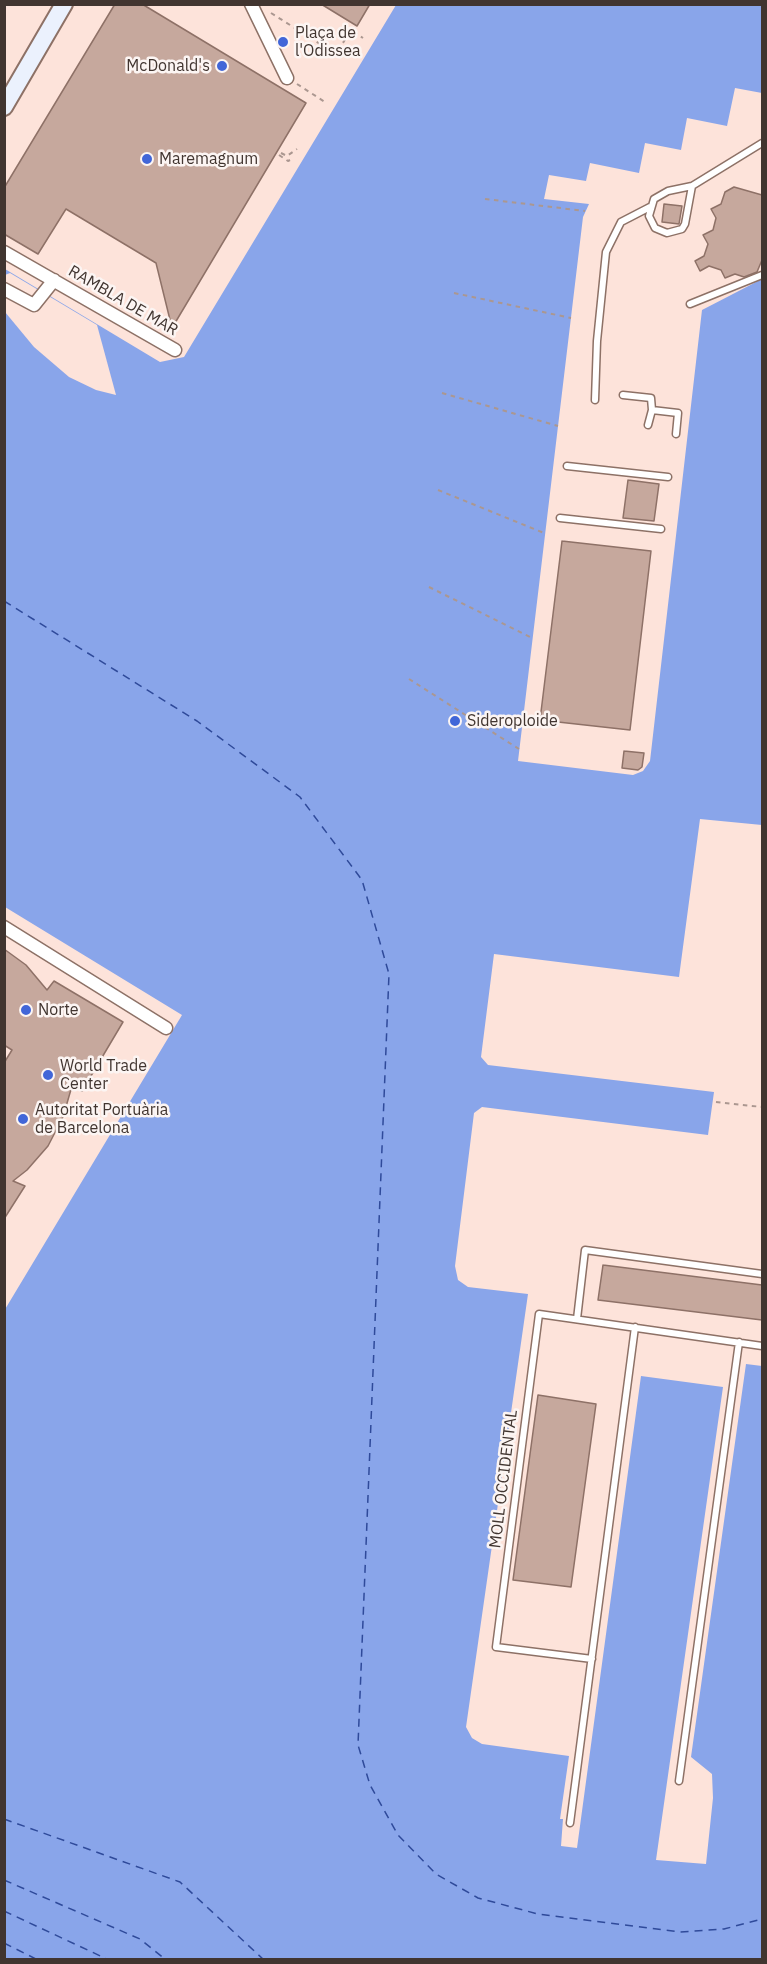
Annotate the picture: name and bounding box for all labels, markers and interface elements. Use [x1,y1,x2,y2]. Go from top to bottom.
place label: Plaça de l'Odissea [295,23,360,61]
marker: Plaça de l'Odissea [276,35,290,49]
place label: McDonald's [126,56,210,76]
marker: McDonald's [215,59,229,73]
place label: Maremagnum [159,149,258,169]
marker: Maremagnum [140,152,154,166]
street label: RAMBLA DE MAR [65,262,181,340]
place label: Sideroploide [467,711,558,731]
marker: Sideroploide [448,714,462,728]
place label: Norte [38,1000,79,1020]
marker: Norte [19,1003,33,1017]
place label: World Trade Center [60,1056,147,1094]
marker: World Trade Center [41,1068,55,1082]
place label: Autoritat Portuària de Barcelona [35,1100,168,1138]
marker: Autoritat Portuària de Barcelona [16,1112,30,1126]
street label: MOLL OCCIDENTAL [486,1409,522,1549]

